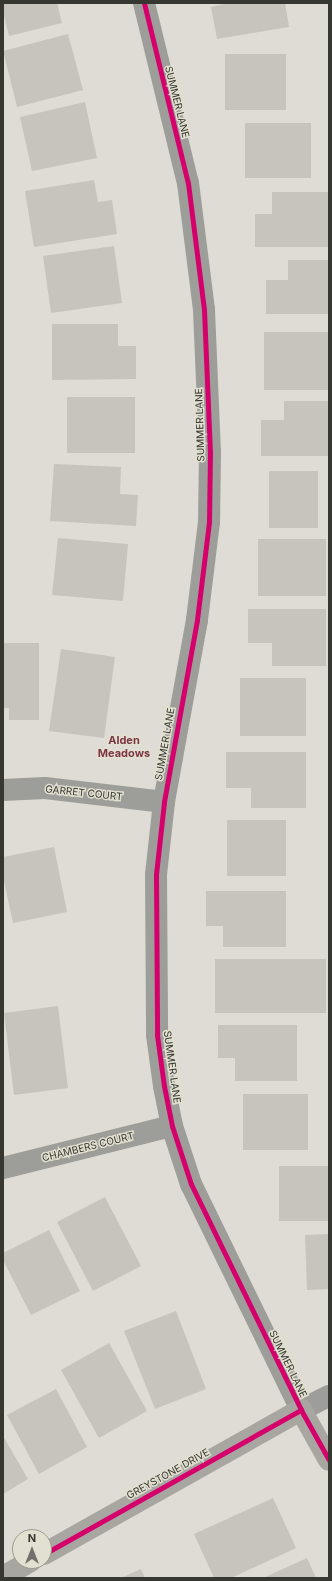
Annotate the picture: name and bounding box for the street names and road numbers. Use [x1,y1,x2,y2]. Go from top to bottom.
street label: SUMMER LANE [162,65,192,139]
street label: SUMMER LANE [193,388,207,462]
street label: SUMMER LANE [153,707,177,781]
street label: GARRET COURT [45,783,123,803]
street label: SUMMER LANE [161,1030,183,1104]
street label: CHAMBERS COURT [41,1130,135,1164]
street label: SUMMER LANE [267,1328,309,1400]
street label: GREYSTONE DRIVE [125,1446,211,1502]

